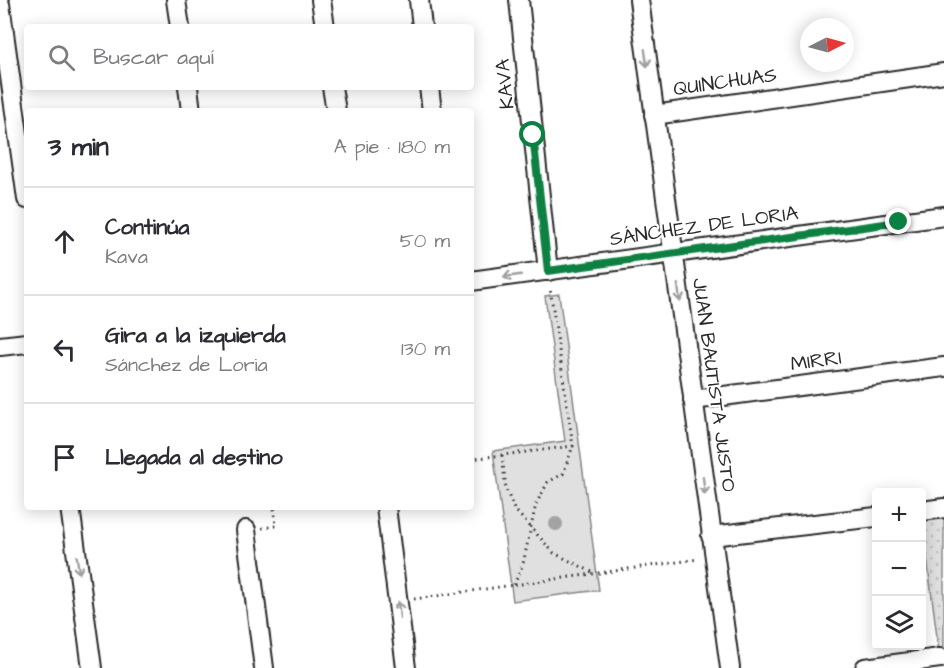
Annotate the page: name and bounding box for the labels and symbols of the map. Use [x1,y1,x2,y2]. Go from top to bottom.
north arrow [800,18,854,72]
one-way arrow [641,48,652,67]
street label: KAVA [488,57,522,110]
street label: QUINCHUAS [671,61,779,103]
route start [519,121,545,147]
street label: SÁNCHEZ DE LORIA [608,199,800,253]
route end [885,208,911,234]
one-way arrow [502,270,522,281]
street label: JUAN BAUTISTA JUSTO [685,276,743,494]
one-way arrow [673,282,684,302]
street label: MIRRI [789,344,843,378]
one-way arrow [699,476,710,495]
one-way arrow [72,555,83,574]
one-way arrow [393,601,404,620]

